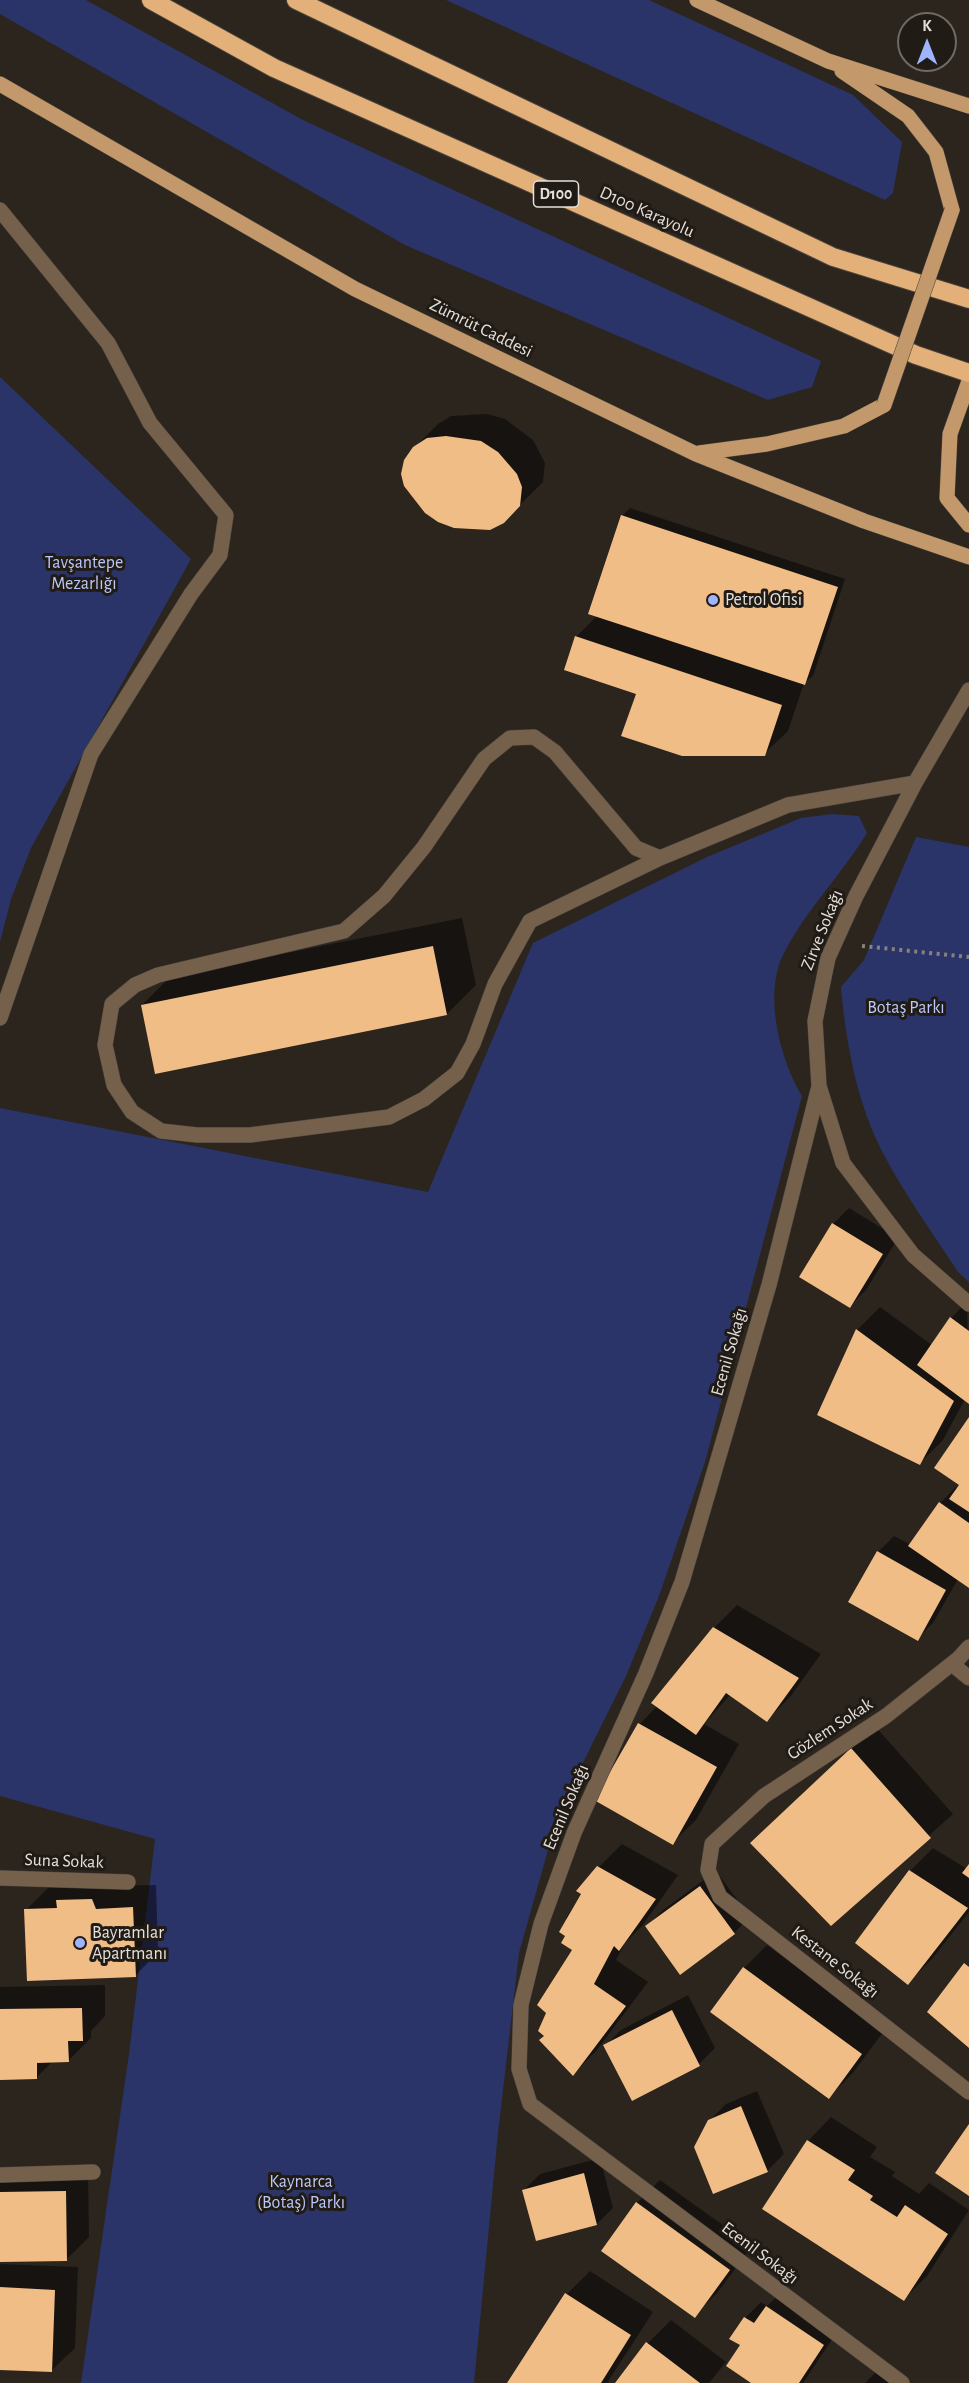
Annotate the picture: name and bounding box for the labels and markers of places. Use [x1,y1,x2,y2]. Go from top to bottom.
place label: Petrol Ofisi [725,589,802,611]
marker: Petrol Ofisi [706,593,720,607]
place label: Bayramlar Apartmanı [92,1922,167,1964]
marker: Bayramlar Apartmanı [73,1936,87,1950]

